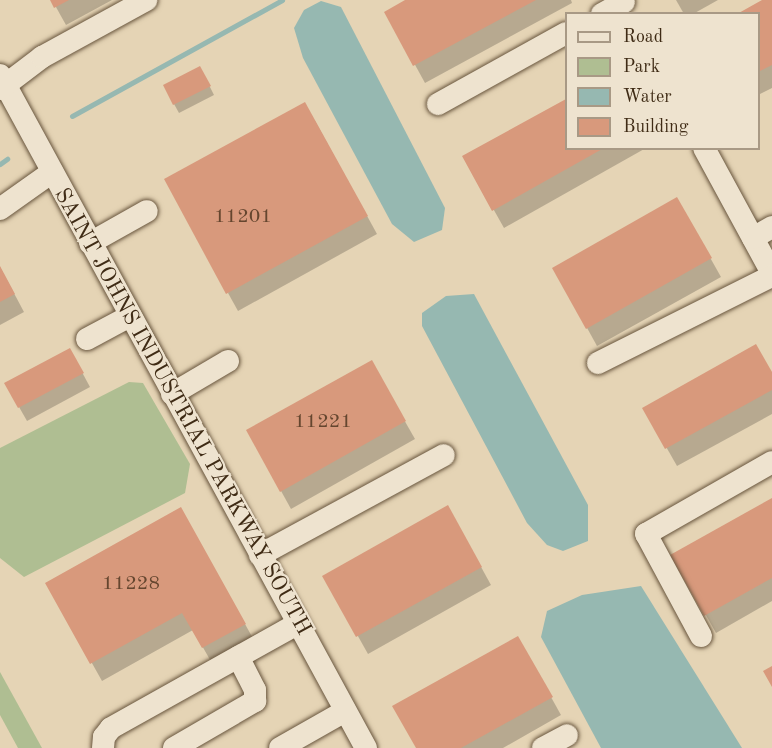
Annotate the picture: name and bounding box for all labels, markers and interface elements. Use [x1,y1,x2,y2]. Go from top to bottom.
legend [565,12,760,150]
text: Road [623,28,663,46]
text: Park [623,58,660,76]
text: Water [623,88,672,106]
text: Building [623,118,688,136]
street label: SAINT JOHNS INDUSTRIAL PARKWAY SOUTH [48,184,316,640]
house number: 11201 [214,205,272,229]
house number: 11221 [294,410,352,434]
house number: 11228 [102,572,160,596]

